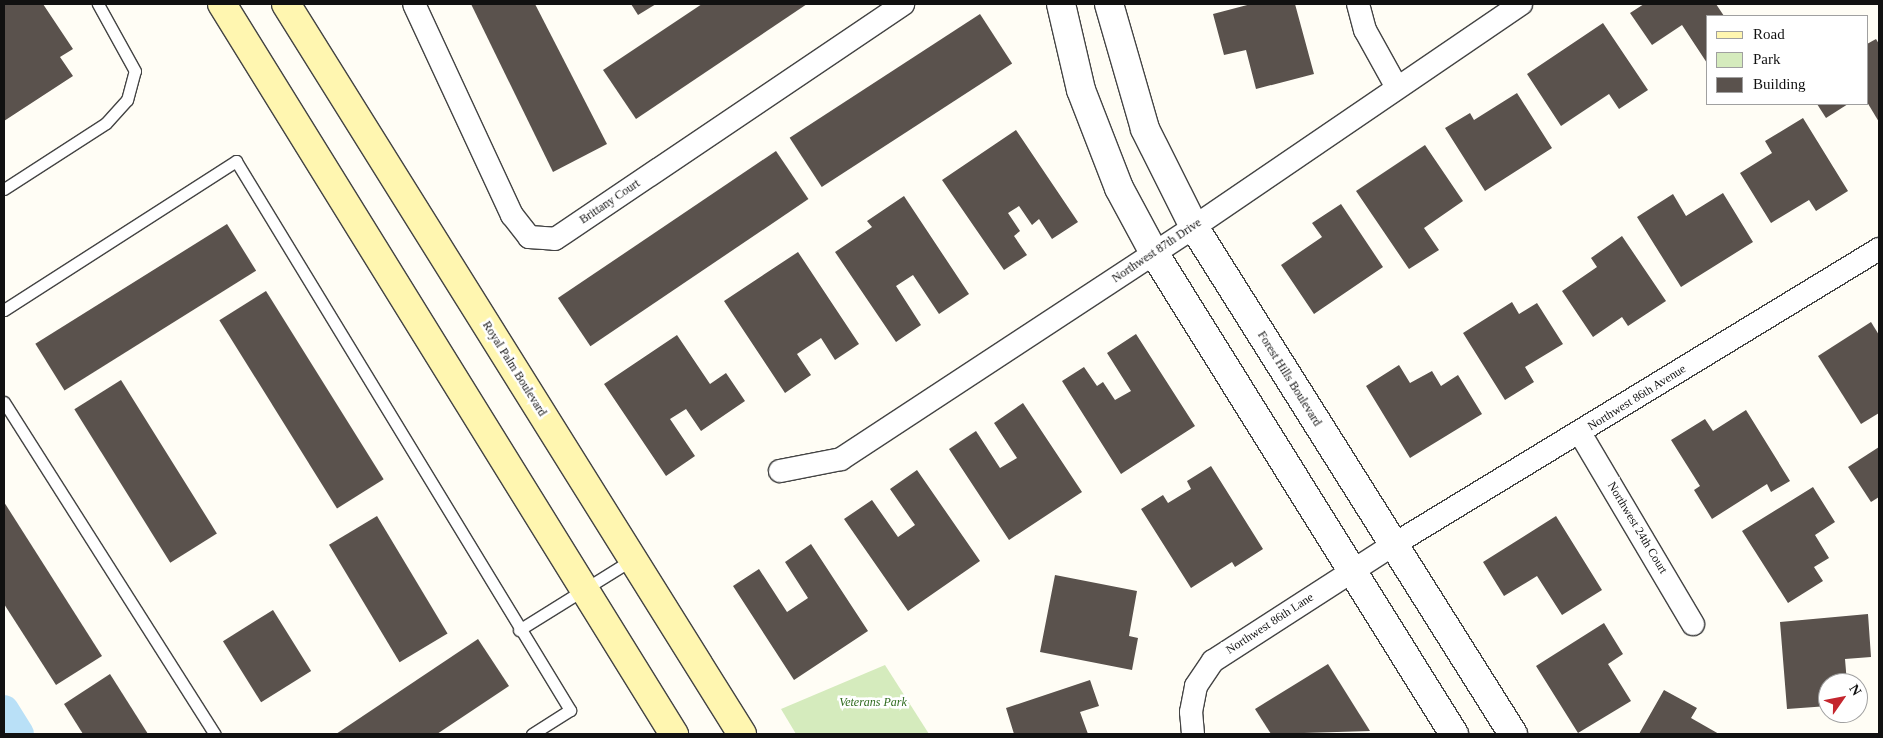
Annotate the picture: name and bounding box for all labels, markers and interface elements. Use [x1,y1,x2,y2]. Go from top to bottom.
legend [1706,15,1868,105]
text: Road [1753,26,1785,42]
text: Park [1753,51,1781,67]
text: Building [1753,76,1806,92]
street label: Brittany Court [577,177,643,227]
street label: Northwest 87th Drive [1110,216,1204,286]
street label: Royal Palm Boulevard [479,319,549,419]
street label: Forest Hills Boulevard [1254,329,1324,429]
street label: Northwest 86th Avenue [1585,362,1689,434]
street label: Northwest 24th Court [1604,479,1670,577]
street label: Northwest 86th Lane [1224,590,1316,658]
north arrow [1818,673,1868,723]
text: N [1846,682,1864,698]
park label: Veterans Park [839,696,907,710]

